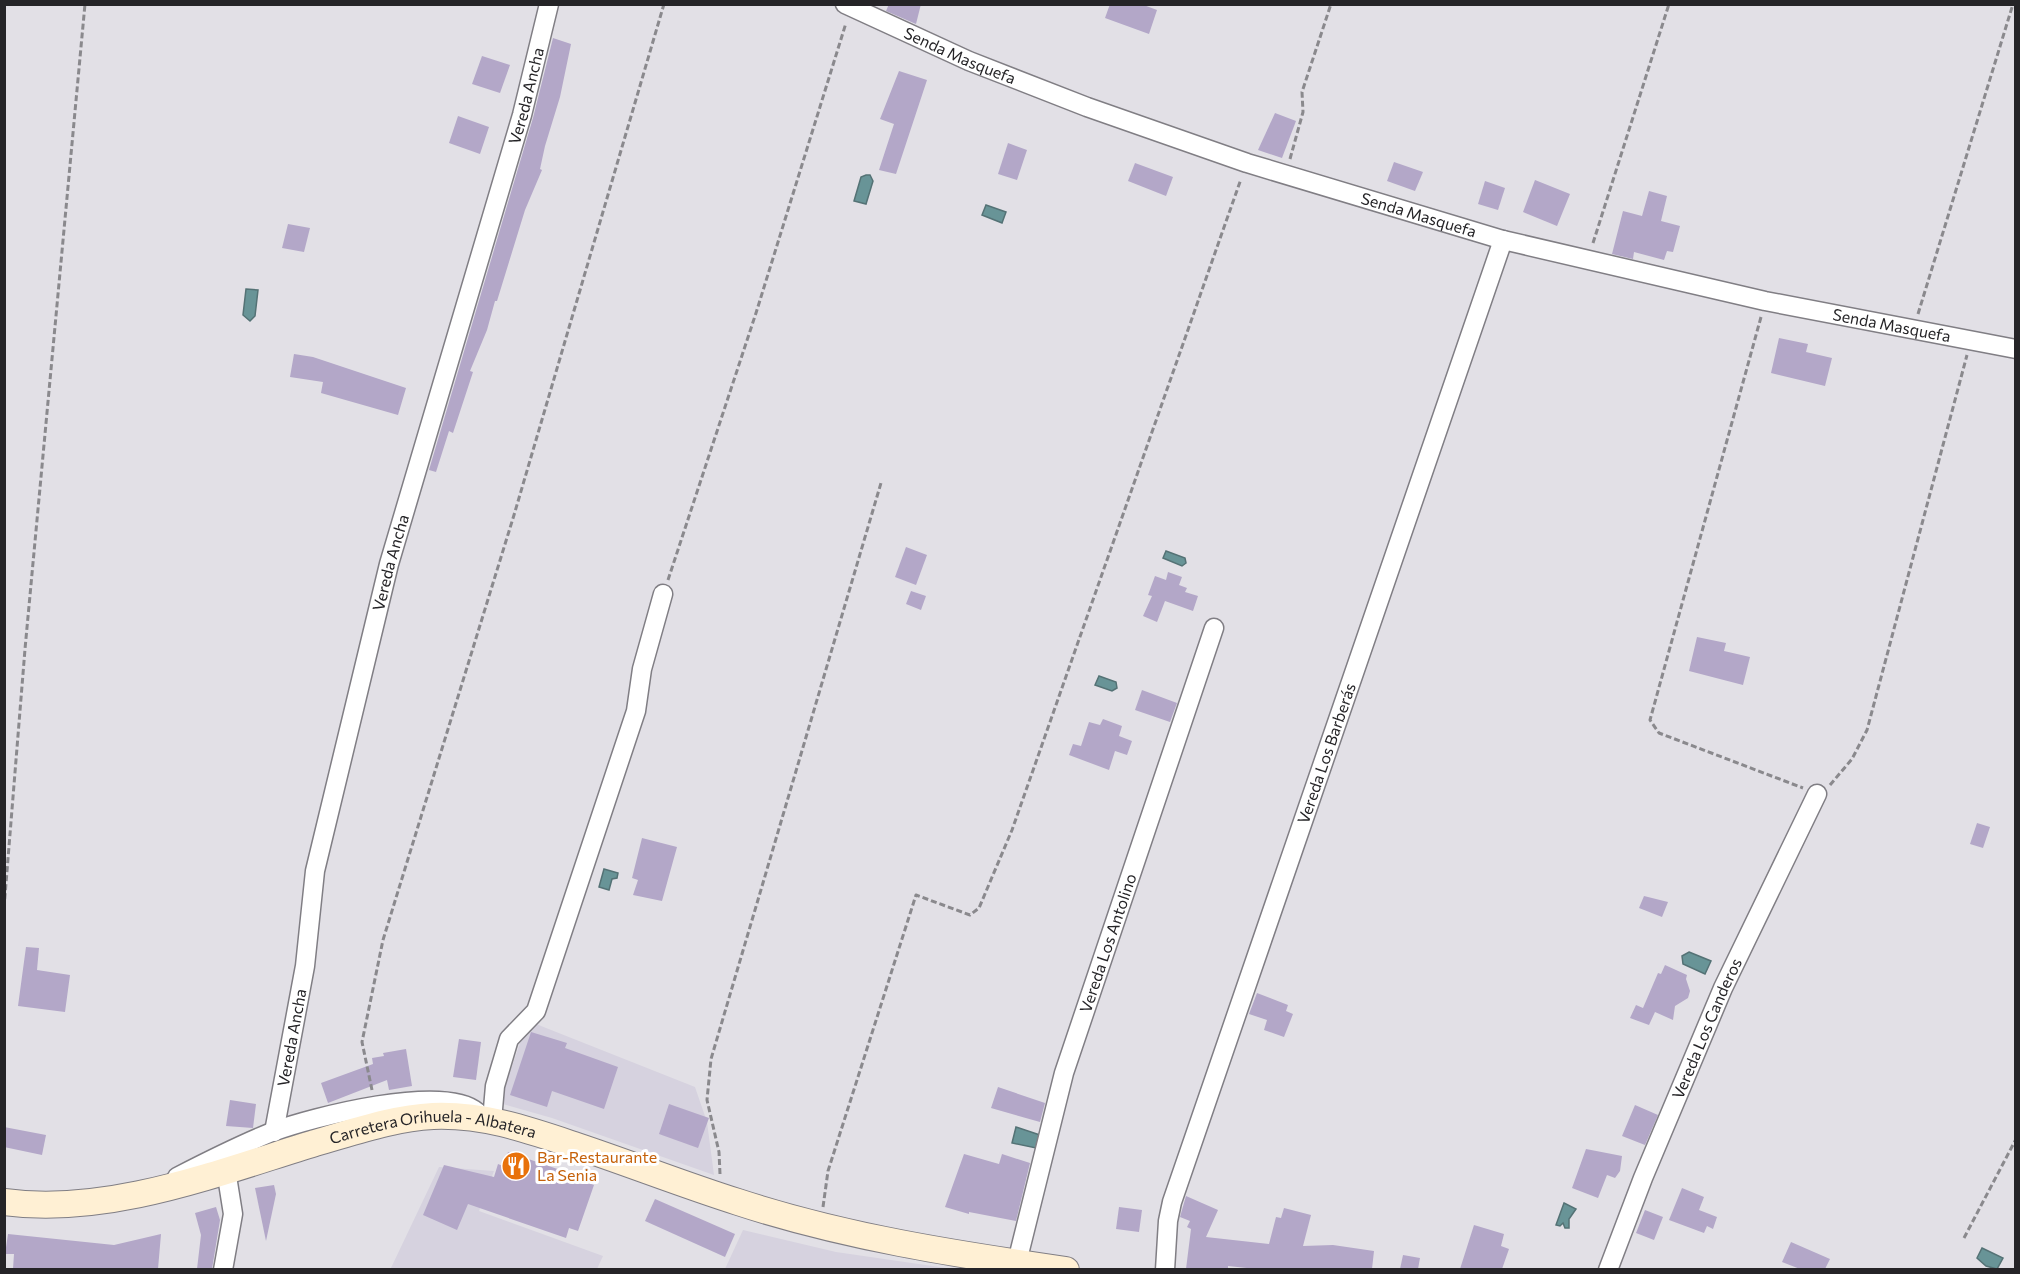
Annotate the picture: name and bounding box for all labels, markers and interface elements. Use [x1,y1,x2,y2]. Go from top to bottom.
street label: Senda Masquefa [901,23,1019,87]
street label: Vereda Ancha [504,45,547,146]
street label: Senda Masquefa [1359,188,1479,241]
street label: Senda Masquefa [1831,304,1952,345]
street label: Vereda Ancha [368,512,412,613]
street label: Vereda Los Barberás [1293,680,1359,826]
street label: Vereda Los Antolino [1075,871,1140,1015]
street label: Vereda Los Canderos [1667,955,1745,1102]
street label: Vereda Ancha [273,987,310,1088]
street label: Carretera Orihuela - Albatera [327,1106,539,1147]
place label: Bar-Restaurante La Senia [537,1147,657,1184]
restaurant icon: Bar-Restaurante La Senia [500,1150,532,1182]

